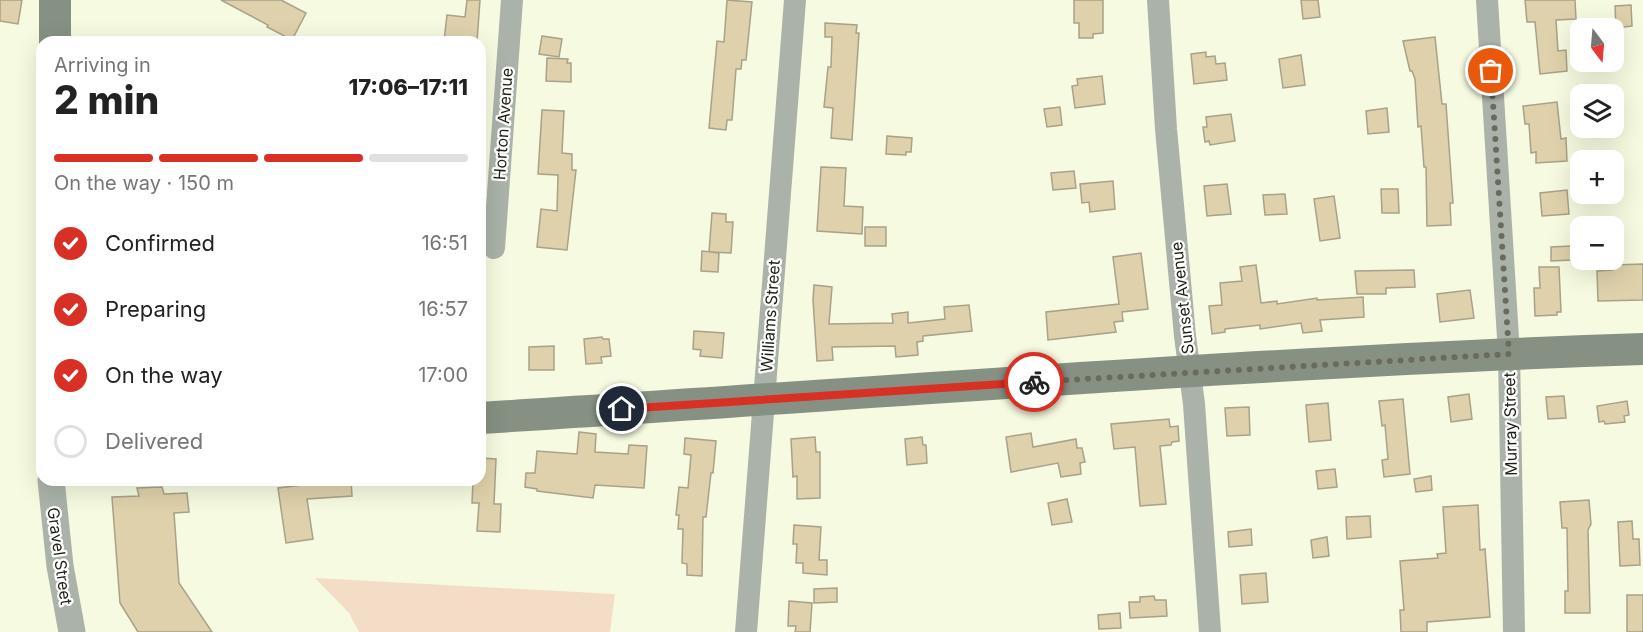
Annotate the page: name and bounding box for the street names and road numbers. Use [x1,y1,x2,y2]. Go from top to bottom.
street label: Horton Avenue [489,67,517,181]
street label: Sunset Avenue [1166,241,1198,355]
street label: Williams Street [756,259,784,373]
street label: Murray Street [1499,372,1521,476]
street label: Gravel Street [43,506,77,606]

